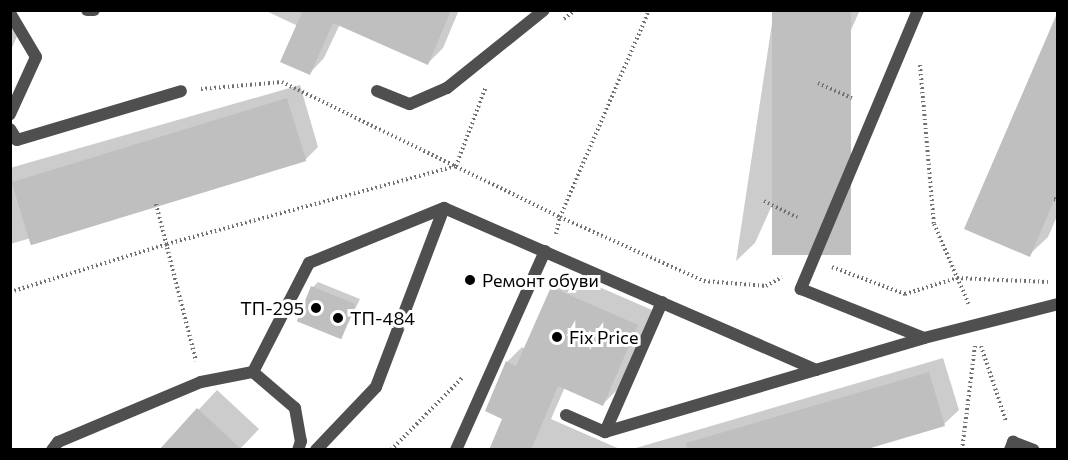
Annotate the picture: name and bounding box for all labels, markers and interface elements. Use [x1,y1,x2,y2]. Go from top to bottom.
place label: Ремонт обуви [482,269,599,291]
marker: Ремонт обуви [463,273,477,287]
place label: ТП-295 [240,297,304,319]
marker: ТП-295 [309,301,323,315]
place label: ТП-484 [350,307,415,329]
marker: ТП-484 [331,311,345,325]
place label: Fix Price [569,326,638,348]
marker: Fix Price [550,330,564,344]

